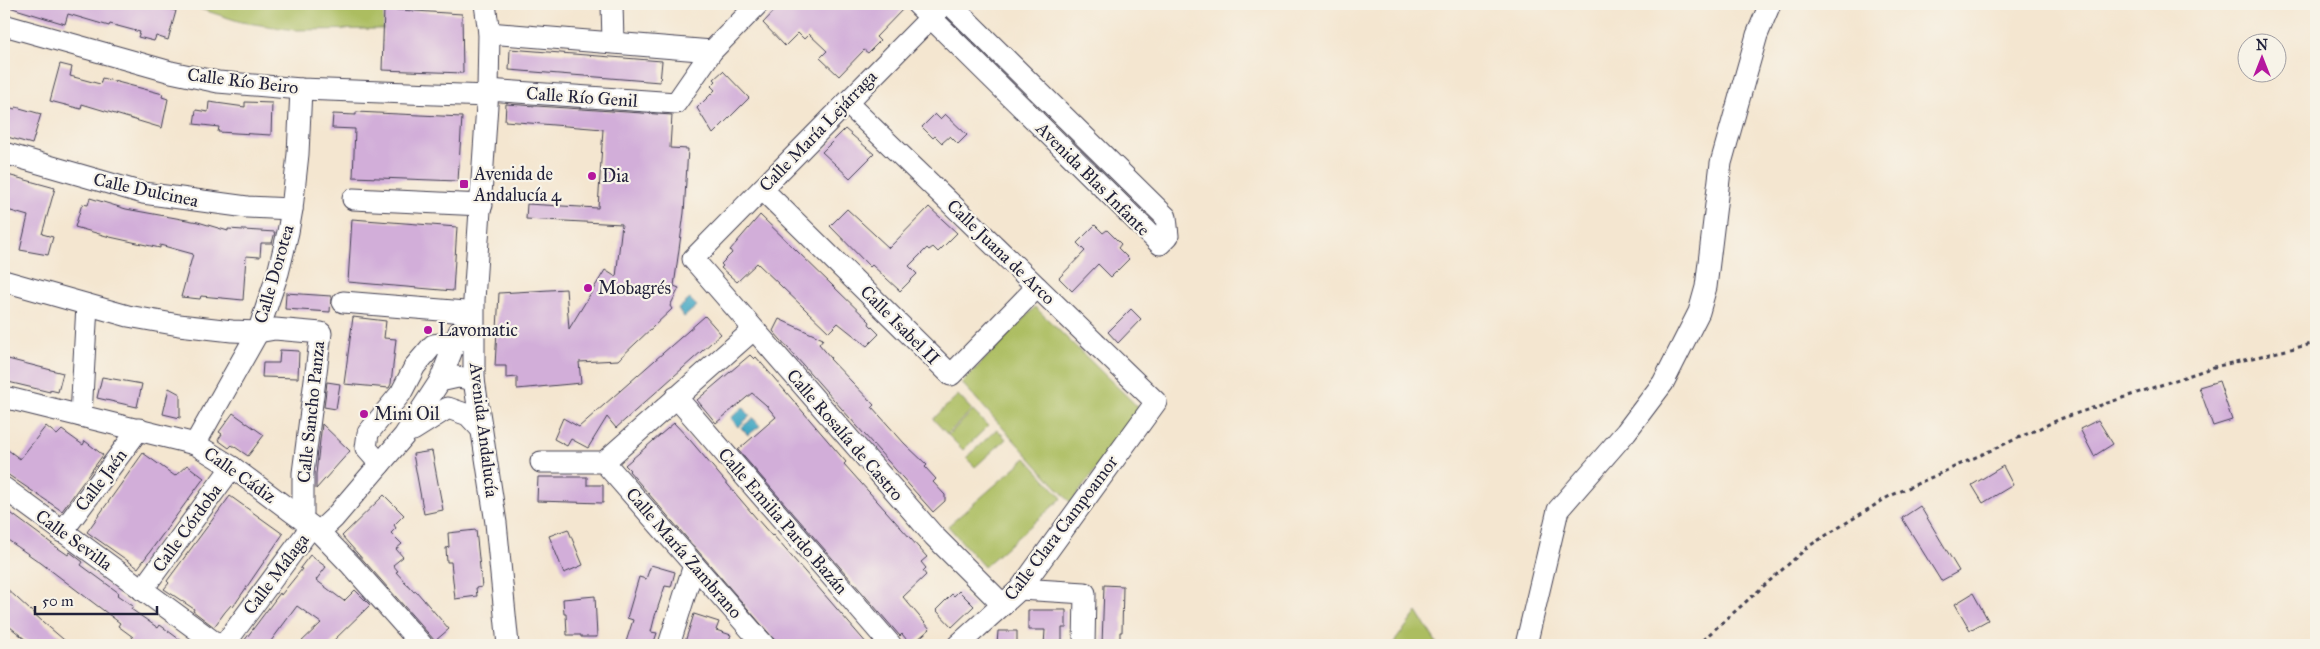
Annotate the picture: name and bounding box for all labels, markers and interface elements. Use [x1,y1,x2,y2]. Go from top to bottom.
north arrow [2238,32,2288,82]
text: N [2256,37,2268,54]
street label: Calle Río Beiro [186,63,300,99]
street label: Calle María Lejárraga [754,65,883,197]
street label: Calle Río Genil [525,82,639,112]
street label: Avenida Blas Infante [1031,117,1154,240]
place label: Avenida de Andalucía 4 [473,163,562,206]
place label: Dia [602,165,629,187]
street label: Calle Dulcinea [91,168,201,212]
marker: Dia [586,170,598,182]
marker: Avenida de Andalucía 4 [458,178,470,190]
street label: Calle Juana de Arco [942,195,1060,310]
street label: Calle Dorotea [249,222,299,326]
place label: Mobagrés [598,277,671,300]
street label: Calle Isabel II [856,281,944,369]
marker: Mobagrés [582,282,594,294]
place label: Lavomatic [438,319,518,341]
marker: Lavomatic [422,324,434,336]
street label: Calle Sancho Panza [293,340,329,484]
street label: Avenida Andalucía [465,360,503,499]
street label: Calle Rosalía de Castro [782,365,908,505]
place label: Mini Oil [374,403,440,425]
marker: Mini Oil [358,408,370,420]
street label: Calle Cádiz [200,442,280,508]
street label: Calle Emilia Pardo Bazán [713,443,853,599]
street label: Calle Jaén [70,444,133,516]
street label: Calle Clara Campoamor [999,451,1123,605]
street label: Calle Córdoba [148,479,227,576]
street label: Calle María Zambrano [621,483,747,623]
street label: Calle Sevilla [31,505,117,575]
street label: Calle Málaga [238,529,315,619]
scale bar [35,584,158,616]
text: 50 m [42,592,74,610]

